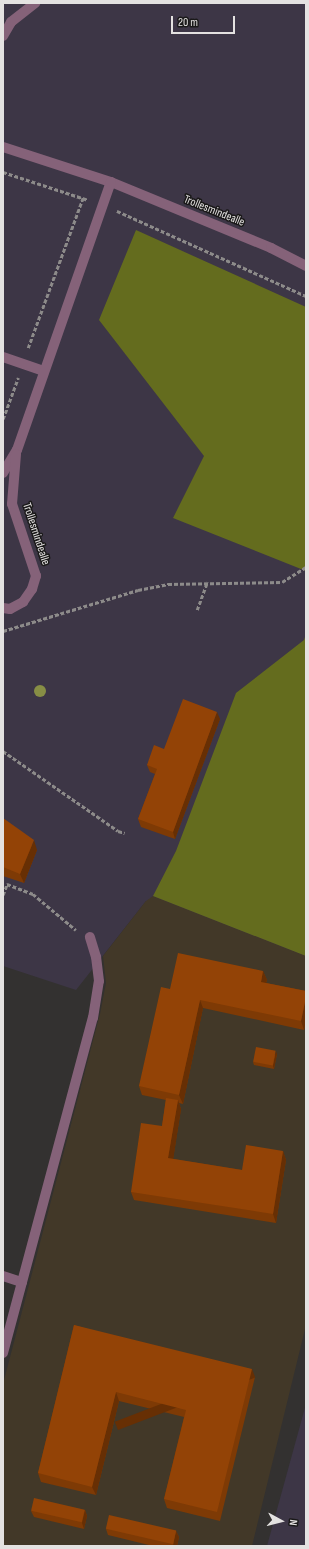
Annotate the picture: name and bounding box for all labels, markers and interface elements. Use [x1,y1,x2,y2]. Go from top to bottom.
scale bar [173,8,237,34]
text: 20 m [178,15,198,30]
street label: Trollesmindealle [181,192,247,230]
street label: Trollesmindealle [19,501,53,567]
north arrow [261,1501,301,1541]
text: N [287,1519,300,1526]

